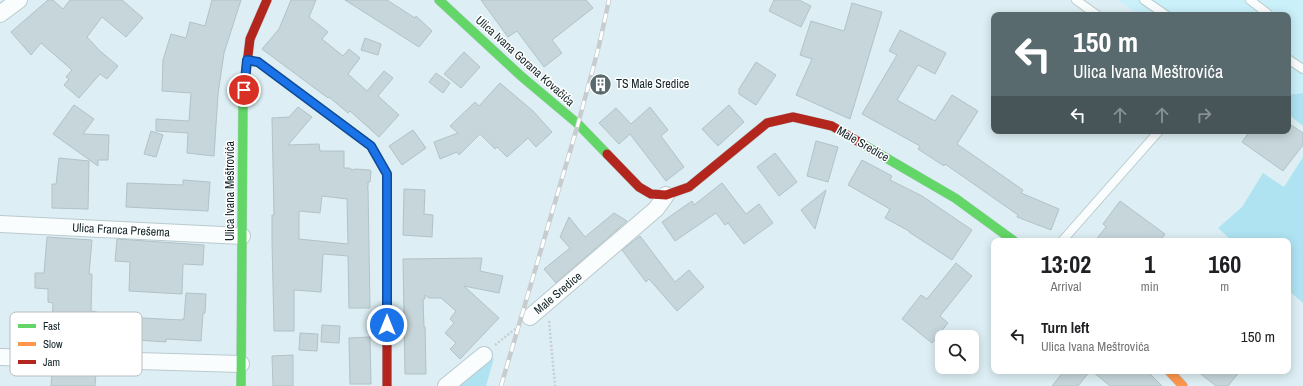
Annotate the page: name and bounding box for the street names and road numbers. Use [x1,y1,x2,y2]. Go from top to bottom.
street label: Ulica Ivana Gorana Kovačića [472,12,578,110]
street label: Male Sredice [834,123,892,165]
street label: Ulica Ivana Meštrovića [222,140,238,241]
street label: Ulica Franca Prešema [72,219,171,241]
street label: Male Sredice [531,268,585,318]

